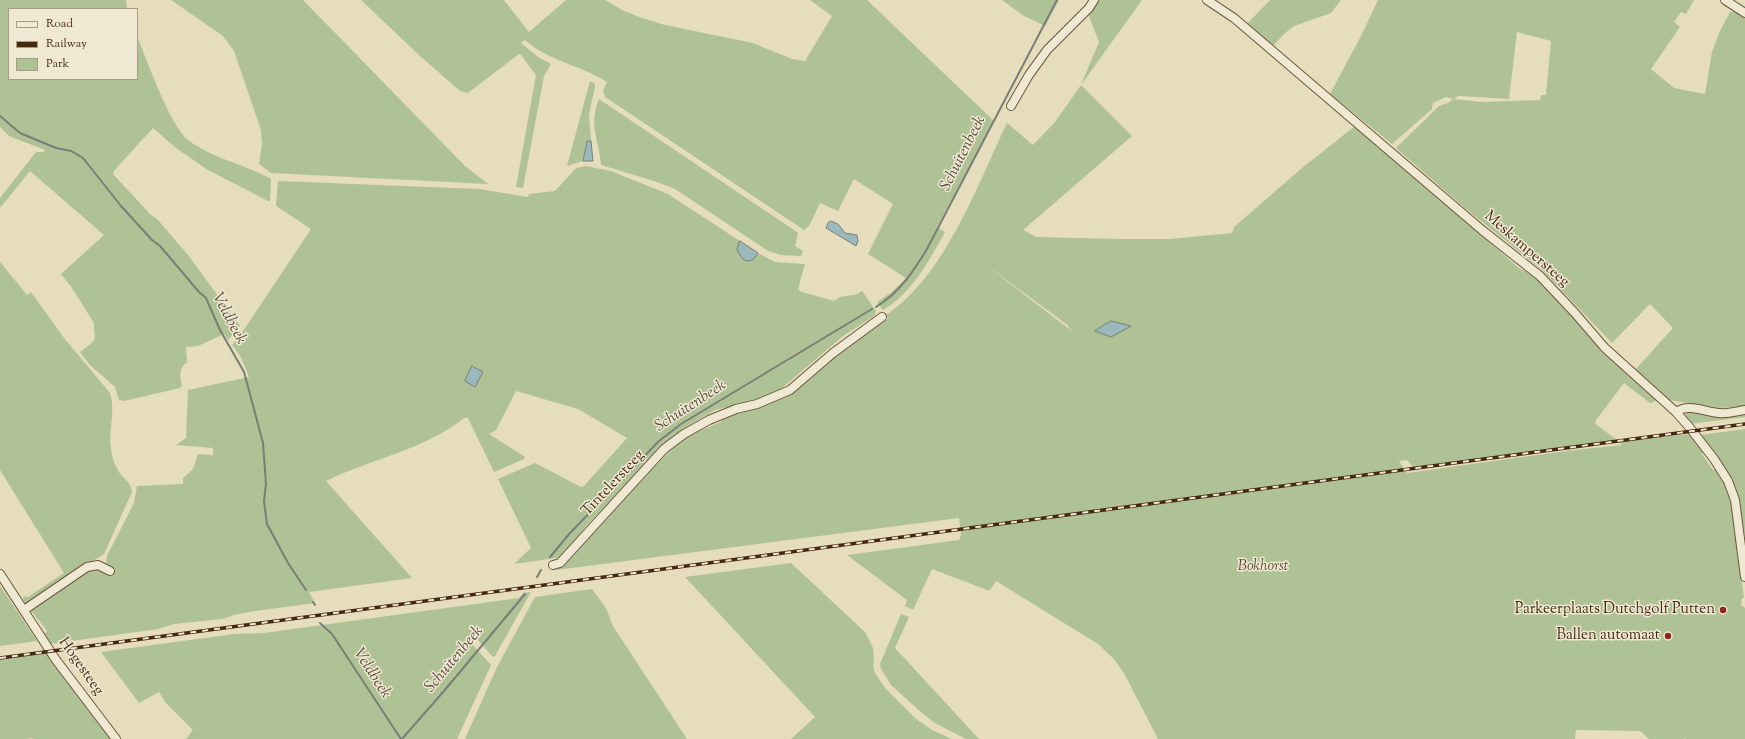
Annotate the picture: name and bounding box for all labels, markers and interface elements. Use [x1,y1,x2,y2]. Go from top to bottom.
legend [8,8,138,80]
text: Road [46,15,73,33]
text: Railway [46,35,87,53]
text: Park [46,55,69,73]
water label: Schuitenbeek [937,113,991,195]
street label: Meskampersteeg [1480,208,1572,292]
water label: Veldbeek [206,290,250,348]
water label: Schuitenbeek [652,377,730,437]
street label: Tintelersteeg [579,447,649,521]
park label: Bokhorst [1238,558,1288,576]
place label: Parkeerplaats Dutchgolf Putten [1515,601,1715,619]
marker: Parkeerplaats Dutchgolf Putten [1718,605,1728,615]
water label: Schuitenbeek [422,623,488,697]
place label: Ballen automaat [1556,627,1660,645]
marker: Ballen automaat [1663,631,1673,641]
street label: Hogesteeg [54,635,106,699]
water label: Veldbeek [348,645,394,703]

